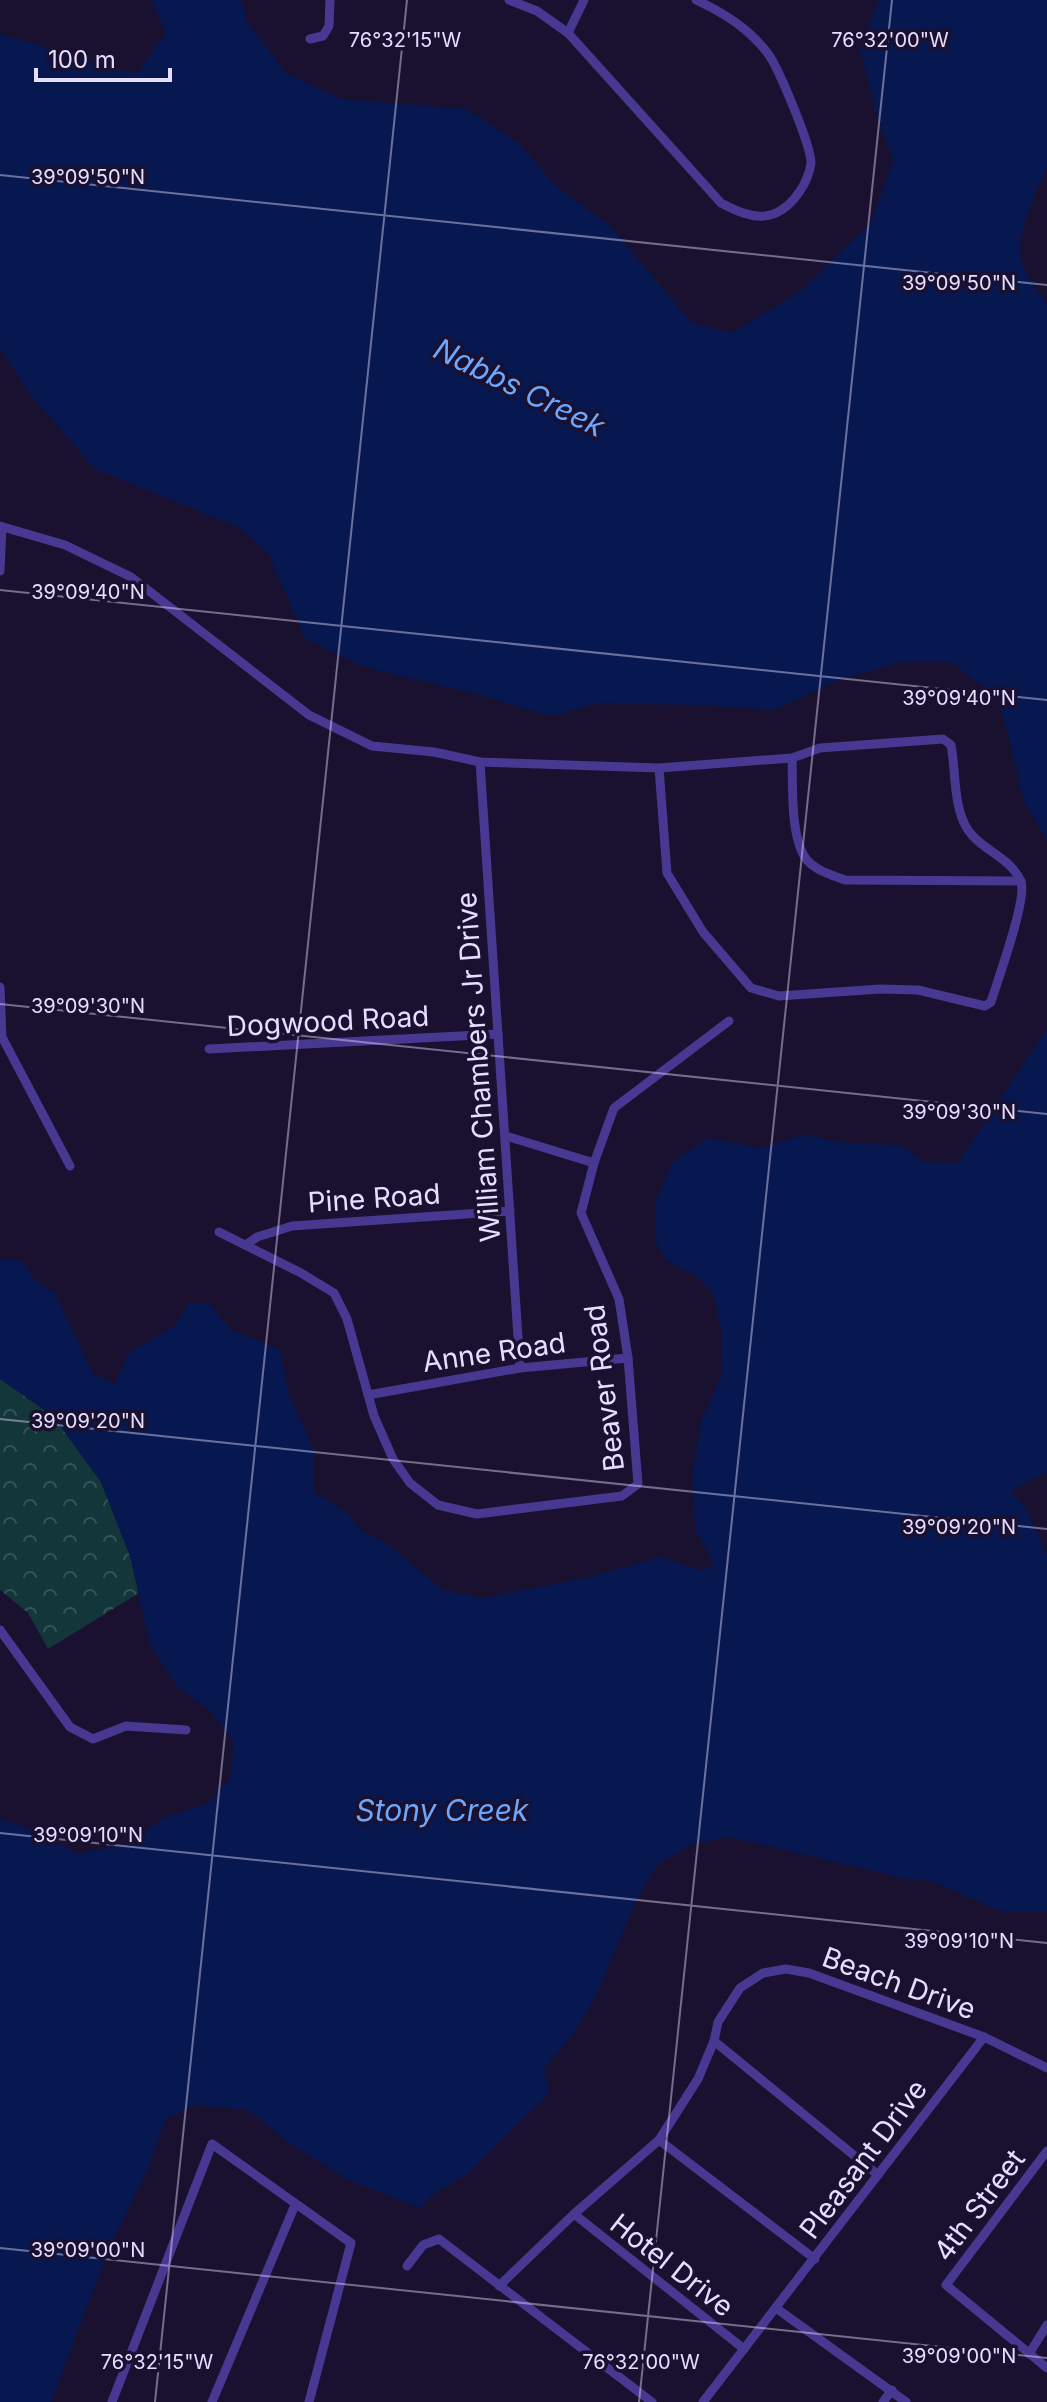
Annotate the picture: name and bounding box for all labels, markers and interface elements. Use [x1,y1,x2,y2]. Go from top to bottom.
text: 76°32'15"W [349,28,461,52]
text: 76°32'00"W [831,28,949,52]
scale bar [36,32,170,82]
text: 100 m [48,45,116,74]
text: 39°09'50"N [31,165,145,189]
text: 39°09'50"N [902,271,1016,295]
water label: Nabbs Creek [428,330,611,444]
text: 39°09'40"N [31,580,145,604]
text: 39°09'40"N [902,686,1016,710]
street label: William Chambers Jr Drive [449,891,507,1243]
text: 39°09'30"N [31,994,145,1018]
street label: Dogwood Road [226,999,430,1043]
text: 39°09'30"N [902,1100,1016,1124]
street label: Pine Road [306,1176,442,1220]
street label: Beaver Road [577,1303,631,1473]
street label: Anne Road [420,1325,568,1379]
text: 39°09'20"N [31,1409,145,1433]
text: 39°09'20"N [902,1515,1016,1539]
water label: Stony Creek [355,1792,529,1828]
text: 39°09'10"N [33,1823,143,1847]
text: 39°09'10"N [904,1929,1014,1953]
street label: Beach Drive [818,1940,980,2026]
street label: Pleasant Drive [792,2073,934,2245]
street label: 4th Street [926,2143,1032,2267]
street label: Hotel Drive [604,2206,740,2324]
text: 39°09'00"N [31,2238,145,2262]
text: 39°09'00"N [902,2344,1016,2368]
text: 76°32'15"W [101,2350,213,2374]
text: 76°32'00"W [582,2350,700,2374]

